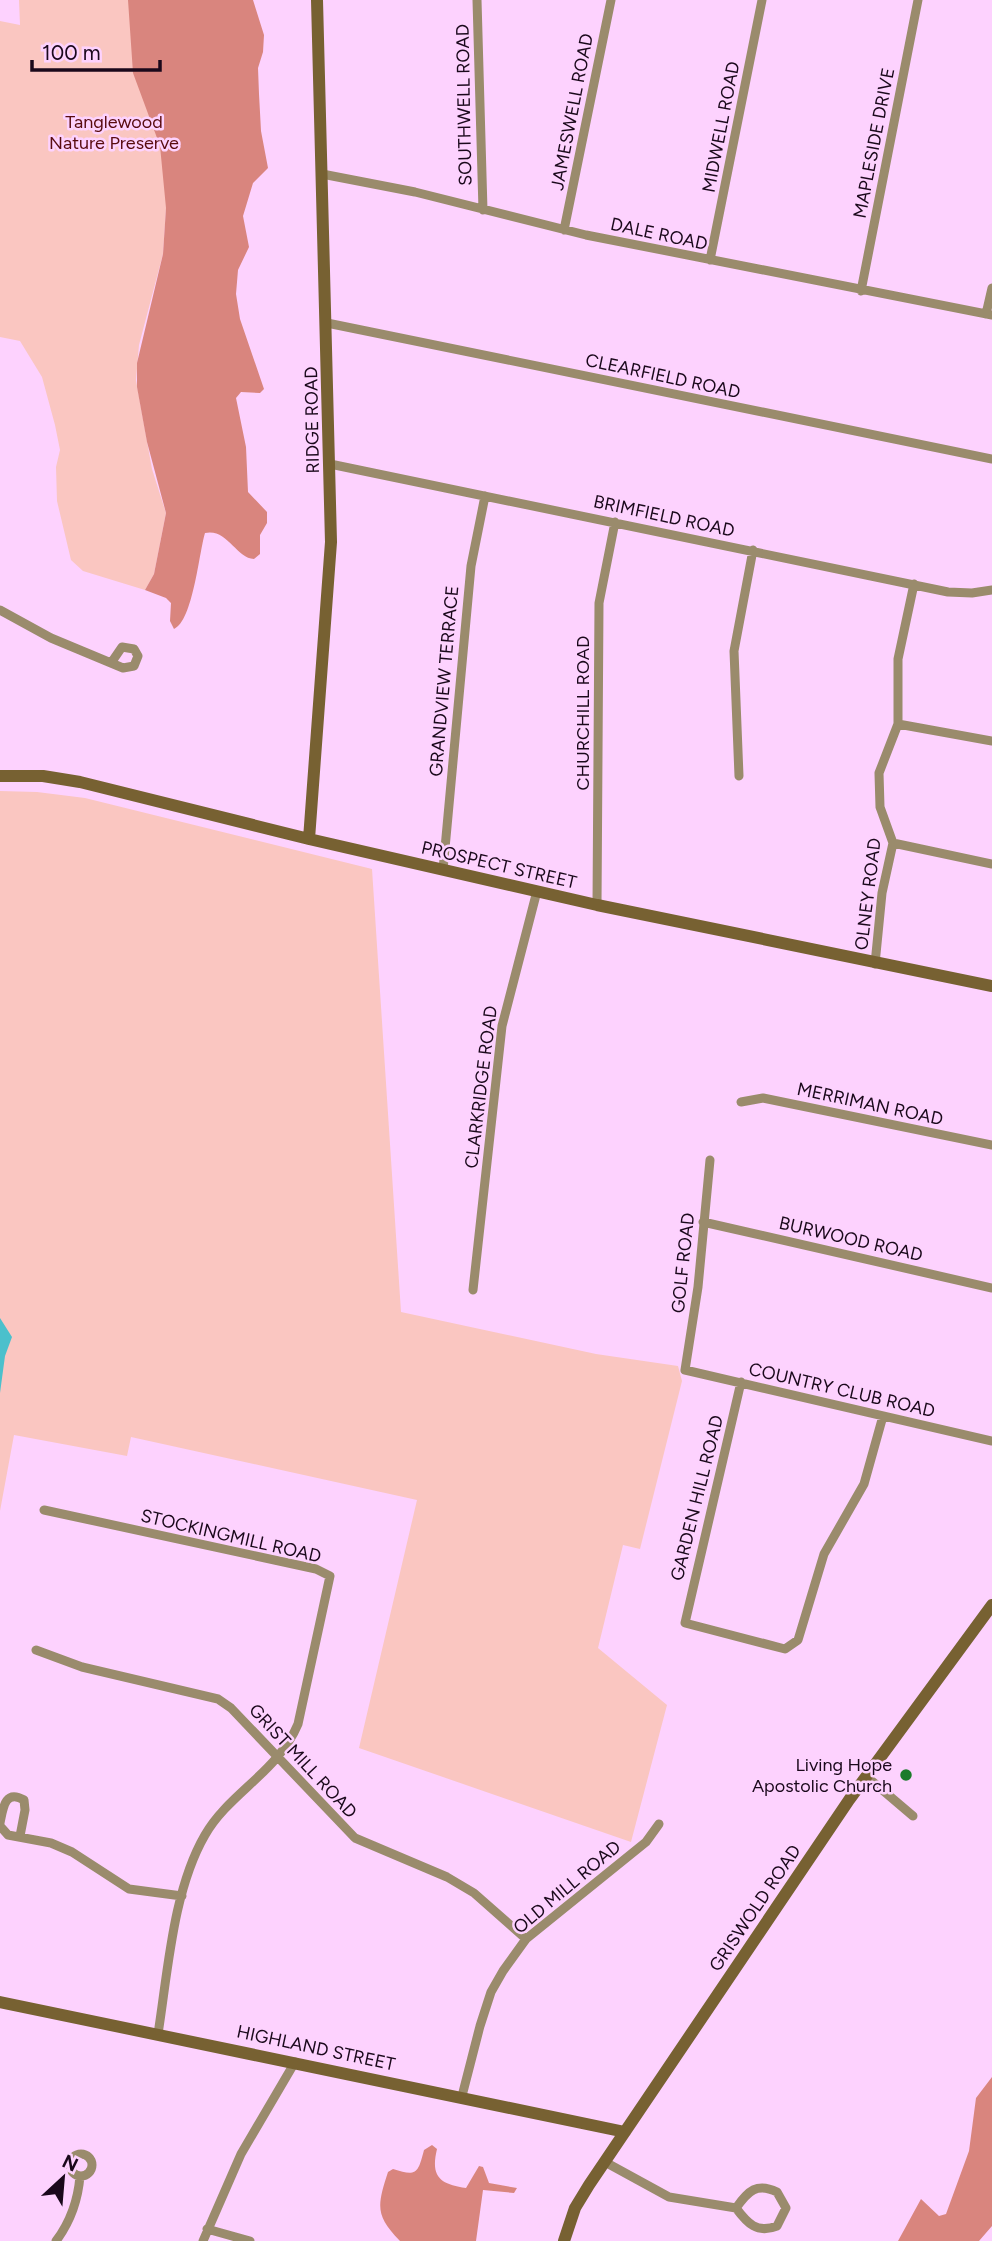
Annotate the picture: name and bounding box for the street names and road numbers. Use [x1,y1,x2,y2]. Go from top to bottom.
street label: SOUTHWELL ROAD [452,24,476,186]
street label: JAMESWELL ROAD [546,32,598,192]
street label: MIDWELL ROAD [697,60,745,194]
street label: MAPLESIDE DRIVE [849,66,899,220]
street label: DALE ROAD [608,213,710,255]
street label: CLEARFIELD ROAD [584,349,742,403]
street label: RIDGE ROAD [300,366,324,474]
street label: BRIMFIELD ROAD [591,490,737,542]
street label: GRANDVIEW TERRACE [425,585,463,777]
street label: CHURCHILL ROAD [572,636,594,790]
street label: PROSPECT STREET [419,836,579,894]
street label: OLNEY ROAD [850,837,886,951]
street label: CLARKRIDGE ROAD [460,1004,502,1170]
street label: MERRIMAN ROAD [795,1078,945,1130]
street label: GOLF ROAD [667,1212,699,1314]
street label: BURWOOD ROAD [777,1212,925,1266]
street label: COUNTRY CLUB ROAD [747,1358,937,1422]
street label: GARDEN HILL ROAD [666,1413,728,1583]
street label: STOCKINGMILL ROAD [139,1505,323,1567]
street label: GRIST MILL ROAD [244,1699,362,1823]
street label: OLD MILL ROAD [509,1836,625,1938]
street label: GRISWOLD ROAD [704,1840,806,1976]
street label: HIGHLAND STREET [235,2020,397,2076]

